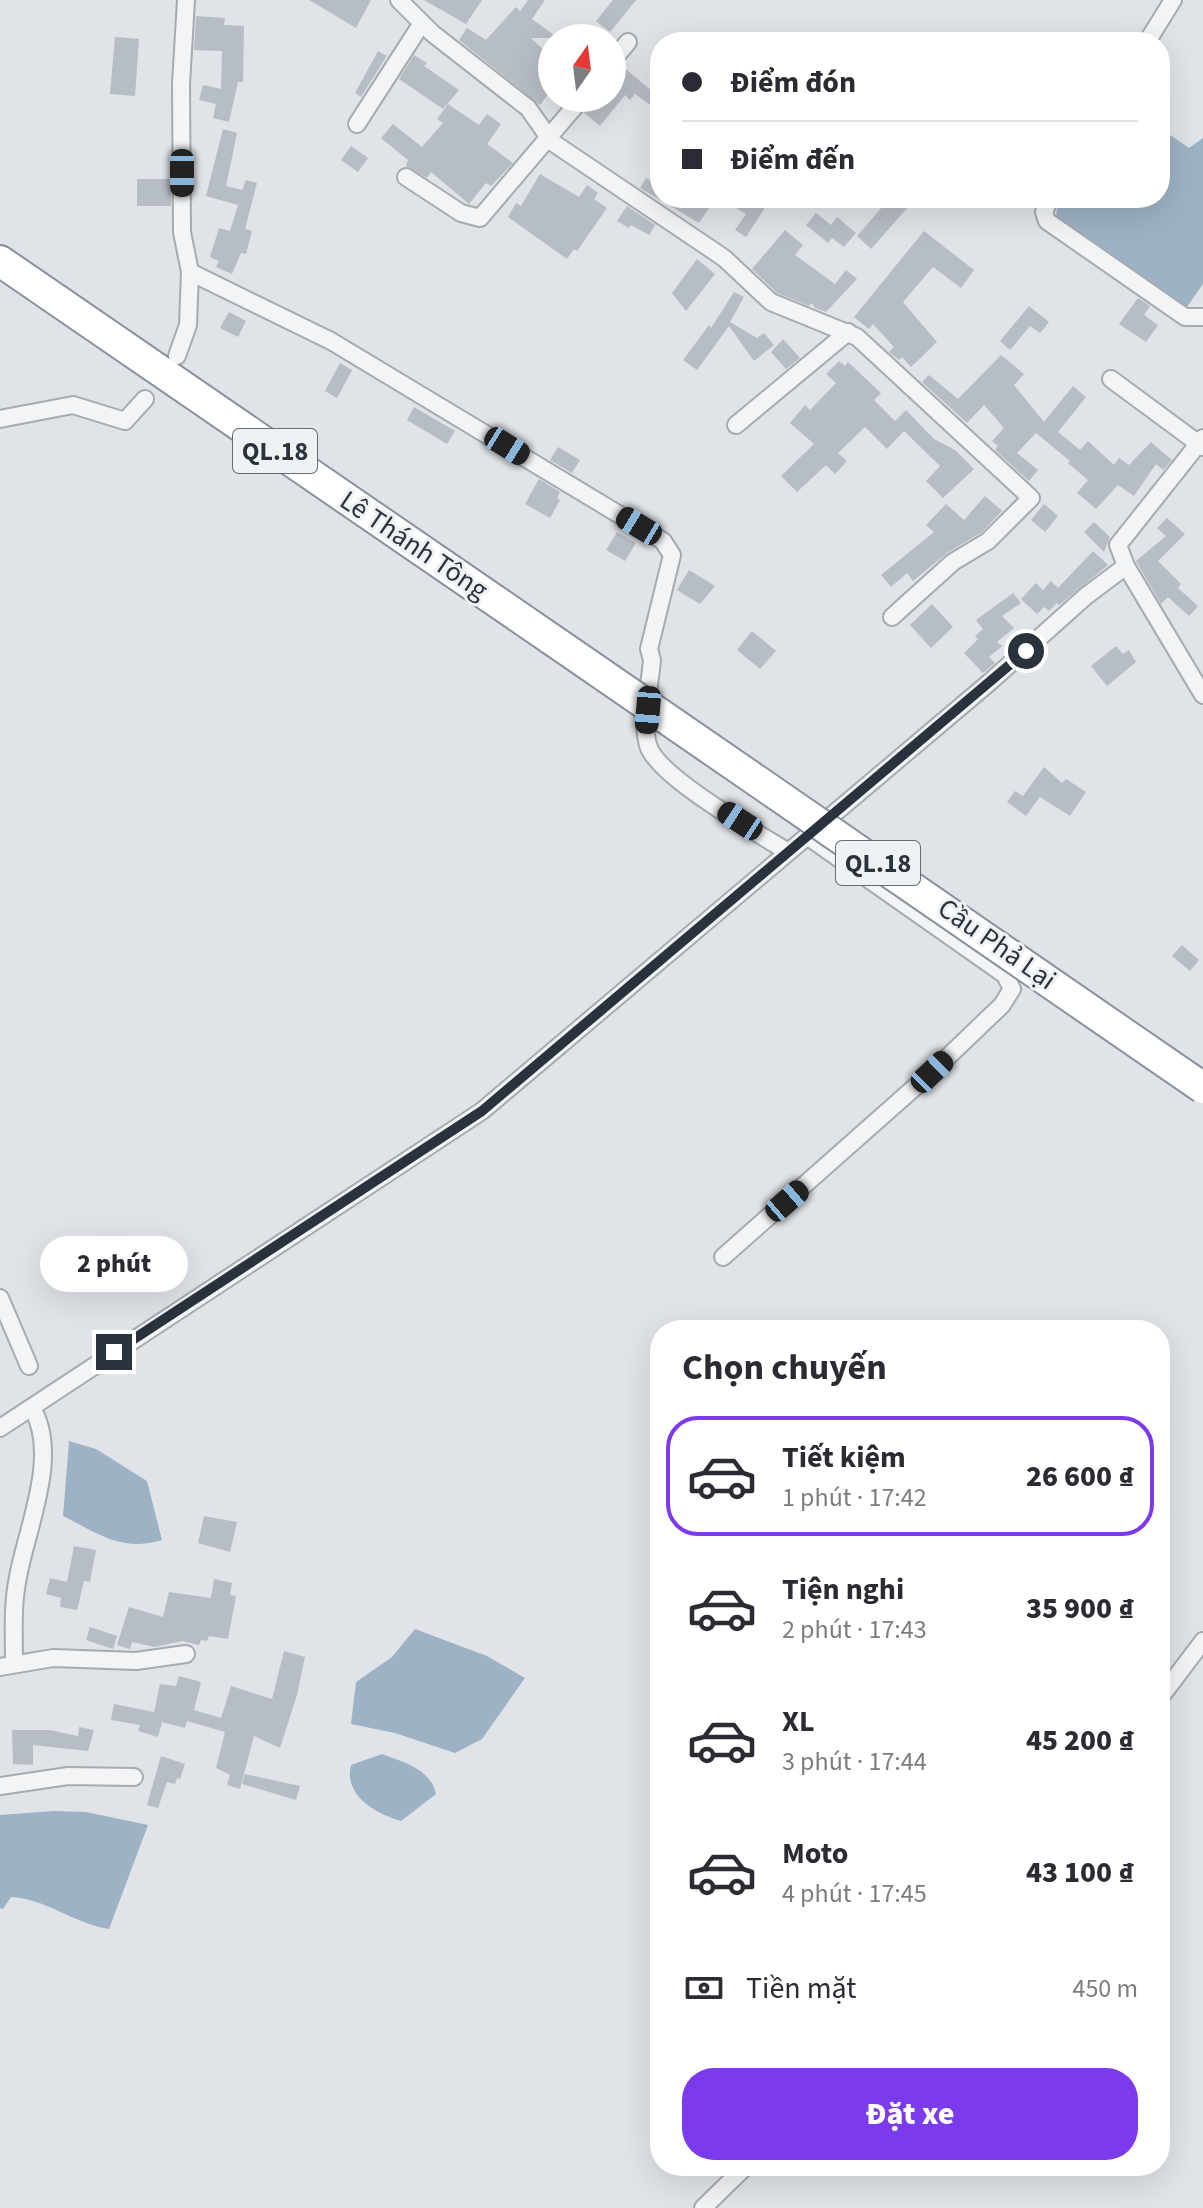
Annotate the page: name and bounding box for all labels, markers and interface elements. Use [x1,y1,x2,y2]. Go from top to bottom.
north arrow [538,24,626,112]
map controls [538,24,626,112]
text: Điểm đón [730,61,856,104]
text: Điểm đến [730,138,855,181]
car [170,149,194,197]
car [480,423,534,469]
road number: QL.18 [233,429,317,473]
street label: Lê Thánh Tông [332,481,496,609]
car [612,503,666,549]
route start [1008,633,1044,669]
car [634,685,662,735]
car [713,798,767,844]
road number: QL.18 [836,841,920,885]
street label: Cầu Phả Lại [930,889,1064,999]
car [906,1047,958,1097]
car [761,1176,813,1226]
callout: 2 phút [40,1236,188,1292]
text: 2 phút [77,1245,151,1282]
route end [96,1334,132,1370]
text: Chọn chuyến [682,1342,887,1393]
text: Tiết kiệm [782,1436,906,1479]
icon: car [686,1440,758,1512]
text: 26 600 ₫ [1026,1455,1134,1498]
text: 1 phút · 17:42 [782,1479,927,1516]
text: Tiện nghi [782,1568,904,1611]
icon: car [686,1572,758,1644]
text: 35 900 ₫ [1026,1587,1134,1630]
text: 2 phút · 17:43 [782,1611,927,1648]
text: XL [782,1700,815,1743]
icon: car [686,1704,758,1776]
text: 45 200 ₫ [1026,1719,1134,1762]
text: 3 phút · 17:44 [782,1743,927,1780]
text: Moto [782,1832,848,1875]
icon: car [686,1836,758,1908]
text: 43 100 ₫ [1026,1851,1134,1894]
text: 4 phút · 17:45 [782,1875,927,1912]
icon: cash [682,1966,726,2010]
text: Tiền mặt [746,1967,856,2010]
text: 450 m [1072,1970,1138,2007]
button: Đặt xe [682,2068,1138,2160]

